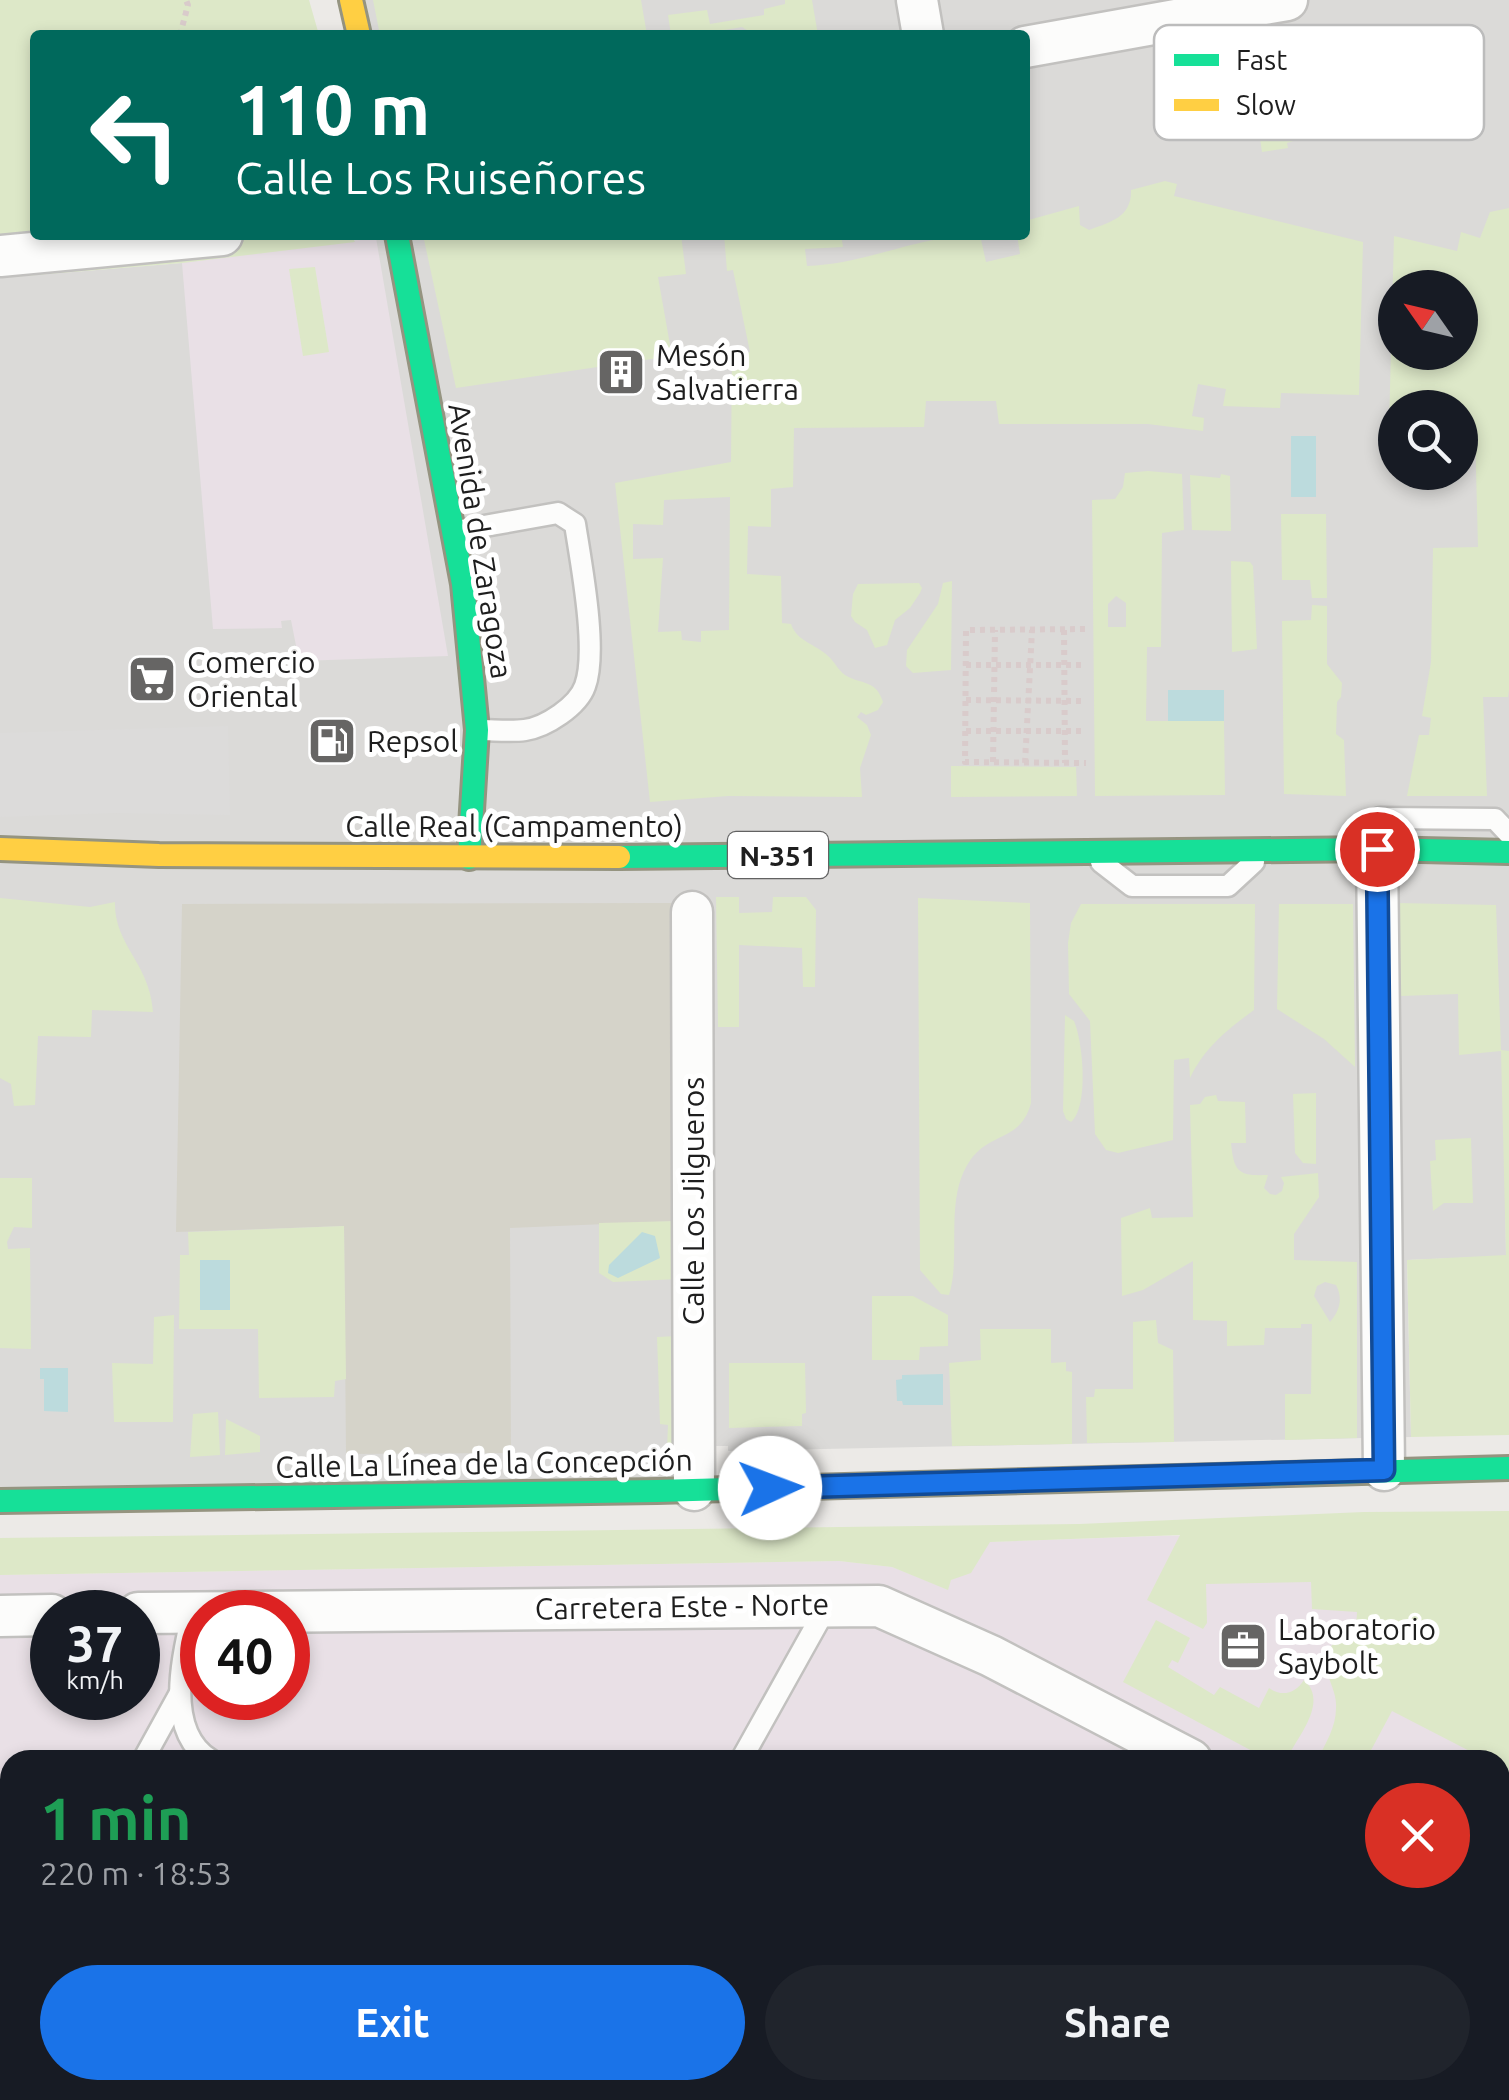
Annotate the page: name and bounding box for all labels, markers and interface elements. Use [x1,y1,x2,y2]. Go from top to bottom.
legend [1154,25,1484,140]
text: Fast [1236,44,1287,75]
icon: left [70,70,200,200]
text: 110 m [235,70,430,148]
text: Slow [1236,89,1296,120]
text: Calle Los Ruiseñores [235,152,646,203]
north arrow [1378,270,1478,370]
map controls [1378,270,1478,490]
place label: Mesón Salvatierra [656,338,799,406]
building icon: Mesón Salvatierra [595,346,647,398]
button: search [1378,390,1478,490]
street label: Avenida de Zaragoza [442,401,520,681]
place label: Comercio Oriental [187,645,316,713]
supermarket icon: Comercio Oriental [126,653,178,705]
fuel station icon: Repsol [306,715,358,767]
place label: Repsol [367,724,458,758]
pin [1335,807,1420,892]
street label: Calle Real (Campamento) [345,809,683,843]
icon: arrive [1350,822,1405,877]
road number: N-351 [728,832,828,878]
street label: Calle Los Jilgueros [676,1077,710,1325]
position arrow [718,1436,822,1540]
street label: Calle La Línea de la Concepción [275,1442,693,1484]
street label: Carretera Este - Norte [535,1586,829,1626]
speed limit sign: 40 [180,1590,310,1720]
place label: Laboratorio Saybolt [1278,1612,1436,1680]
text: 37 [67,1615,123,1671]
office icon: Laboratorio Saybolt [1217,1620,1269,1672]
text: km/h [66,1666,124,1694]
button: close [1365,1783,1470,1888]
text: 1 min [40,1784,192,1851]
text: 220 m · 18:53 [40,1855,232,1891]
button: Exit [40,1965,745,2080]
button: Share [765,1965,1470,2080]

